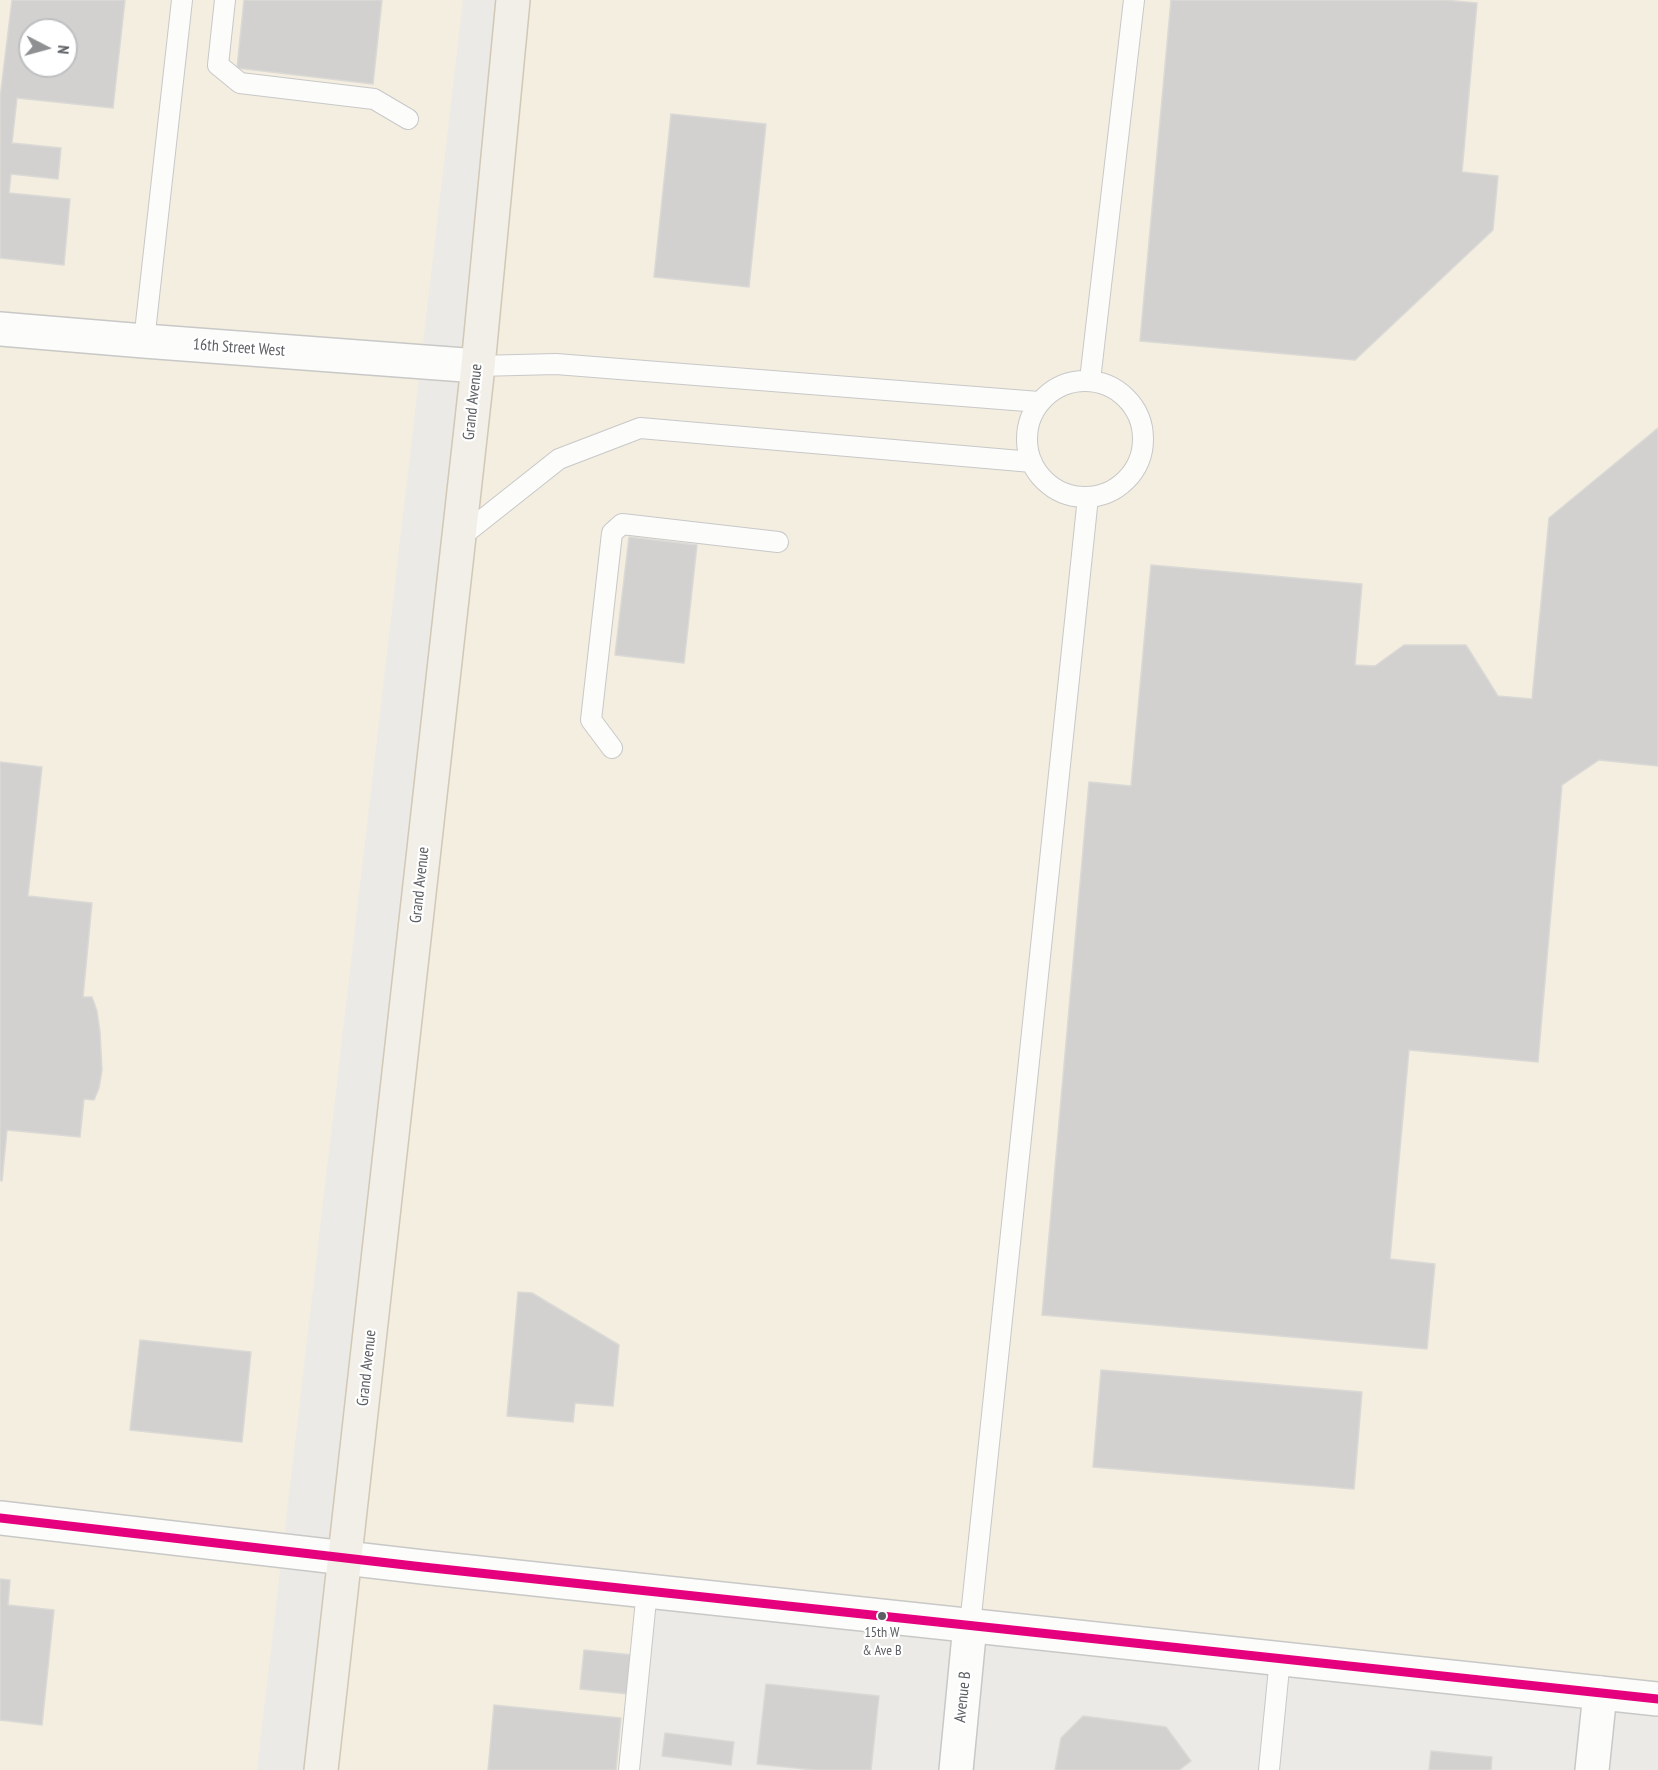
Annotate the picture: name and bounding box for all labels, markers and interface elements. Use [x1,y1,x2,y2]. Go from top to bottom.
north arrow [18,18,78,78]
text: N [54,44,74,55]
street label: 16th Street West [192,335,286,361]
street label: Grand Avenue [459,363,487,441]
street label: Grand Avenue [406,846,434,924]
street label: Grand Avenue [353,1329,381,1407]
marker: 15th W & Ave B [876,1610,888,1622]
place label: 15th W & Ave B [862,1625,902,1658]
street label: Avenue B [951,1670,975,1724]

